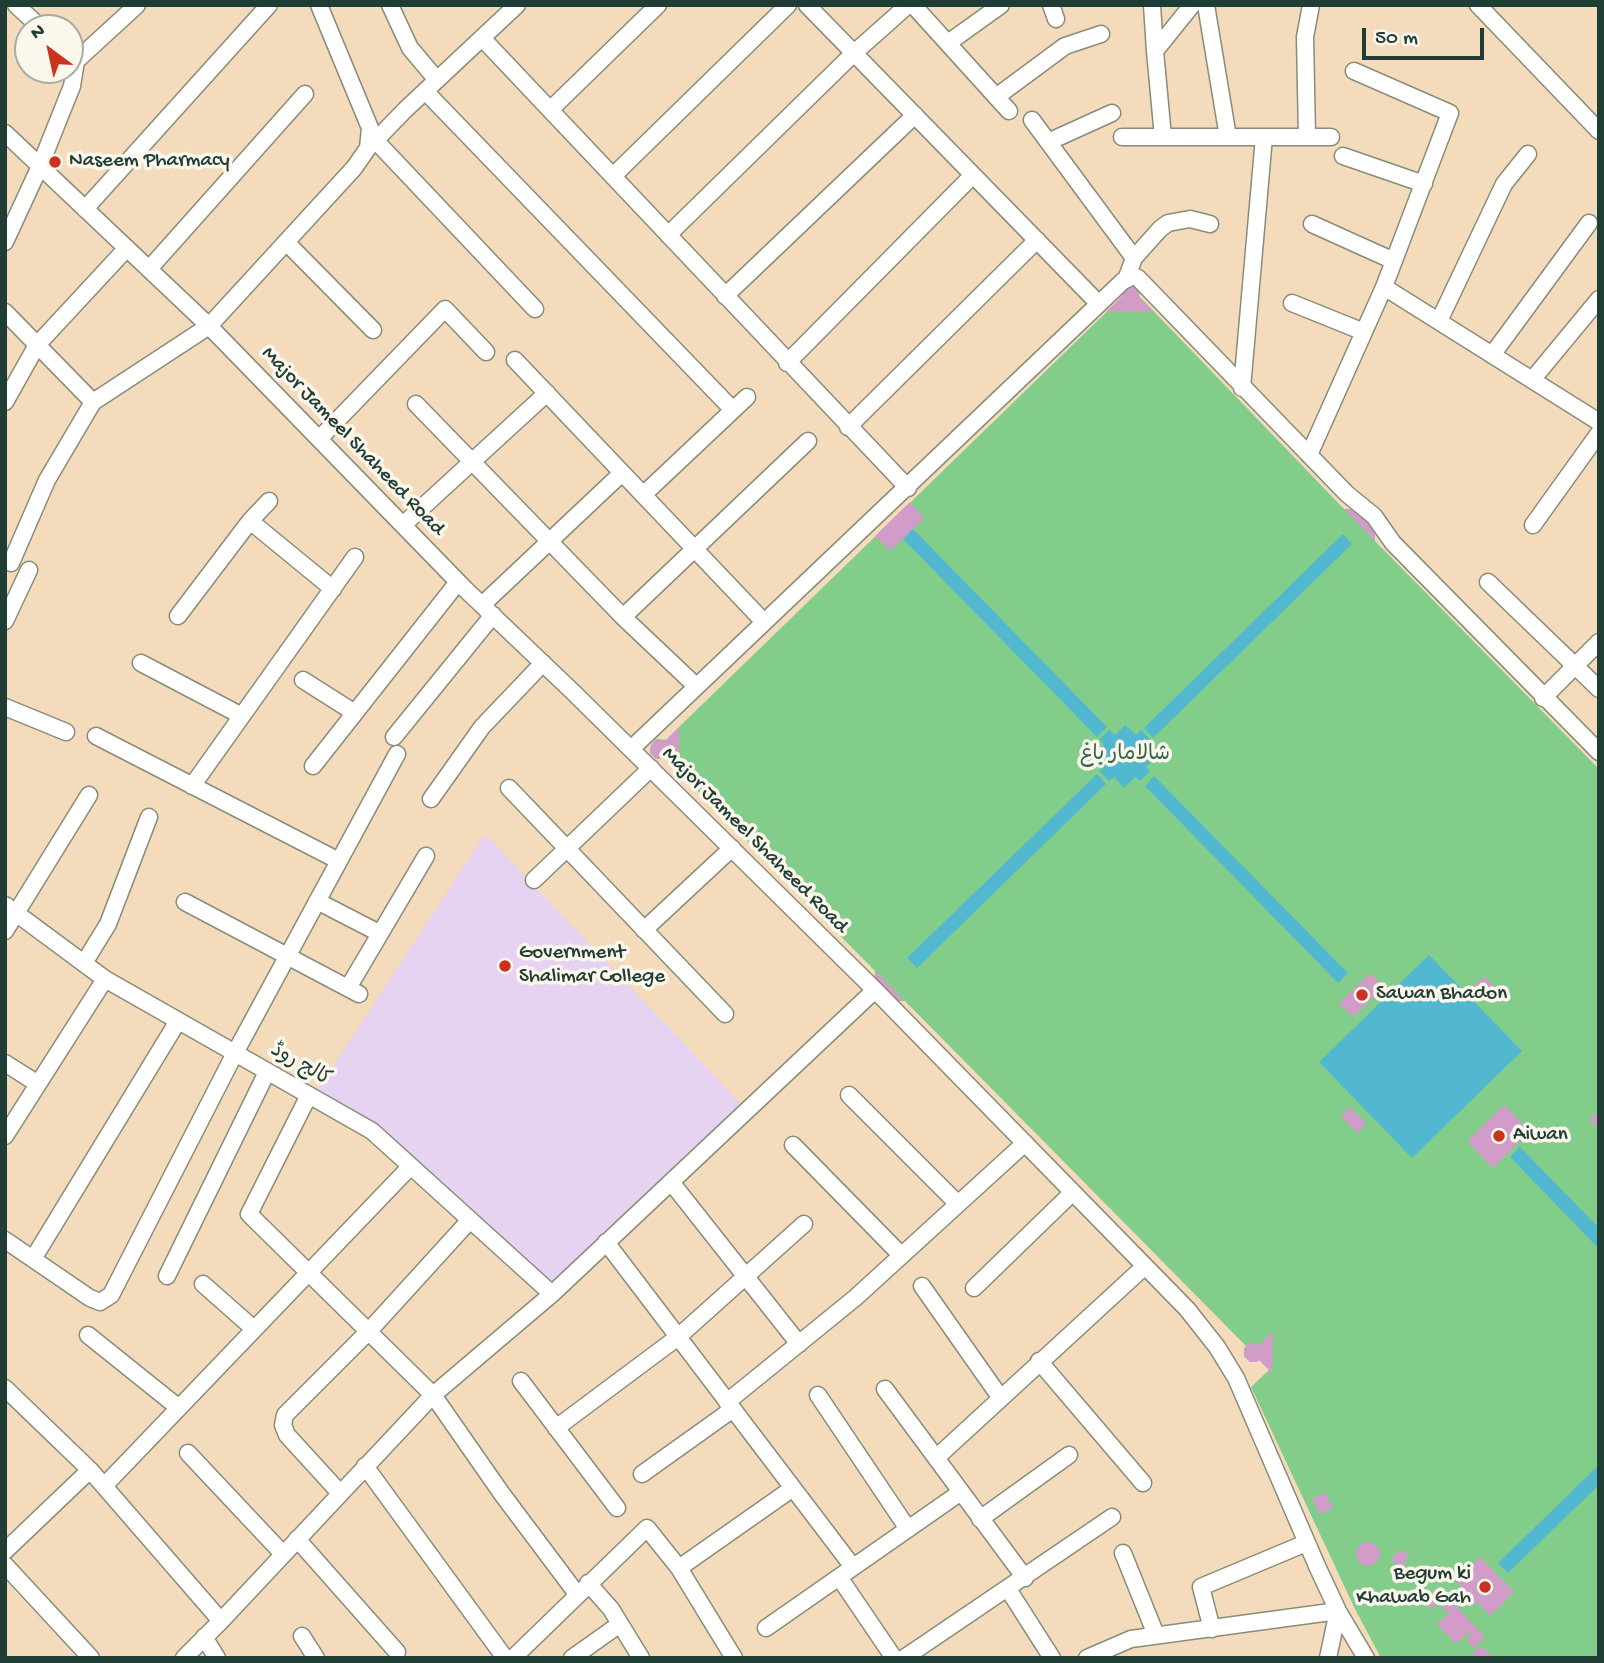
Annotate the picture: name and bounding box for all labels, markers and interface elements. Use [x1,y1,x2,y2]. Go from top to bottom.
north arrow [14,14,84,84]
scale bar [1366,14,1488,58]
text: N [27,20,50,46]
text: 50 m [1375,27,1418,52]
place label: Naseem Pharmacy [69,149,230,175]
marker: Naseem Pharmacy [47,154,63,170]
street label: Major Jameel Shaheed Road [255,342,449,542]
street label: Major Jameel Shaheed Road [656,743,852,939]
park label: شالامار باغ [1080,743,1170,769]
place label: Government Shalimar College [519,941,665,991]
marker: Government Shalimar College [497,958,513,974]
place label: Sawan Bhadon [1376,982,1507,1008]
marker: Sawan Bhadon [1354,987,1370,1003]
street label: کالج روڈ [265,1038,335,1094]
place label: Aiwan [1513,1123,1568,1149]
marker: Aiwan [1491,1128,1507,1144]
place label: Begum ki Khawab Gah [1356,1562,1471,1612]
marker: Begum ki Khawab Gah [1477,1579,1493,1595]

